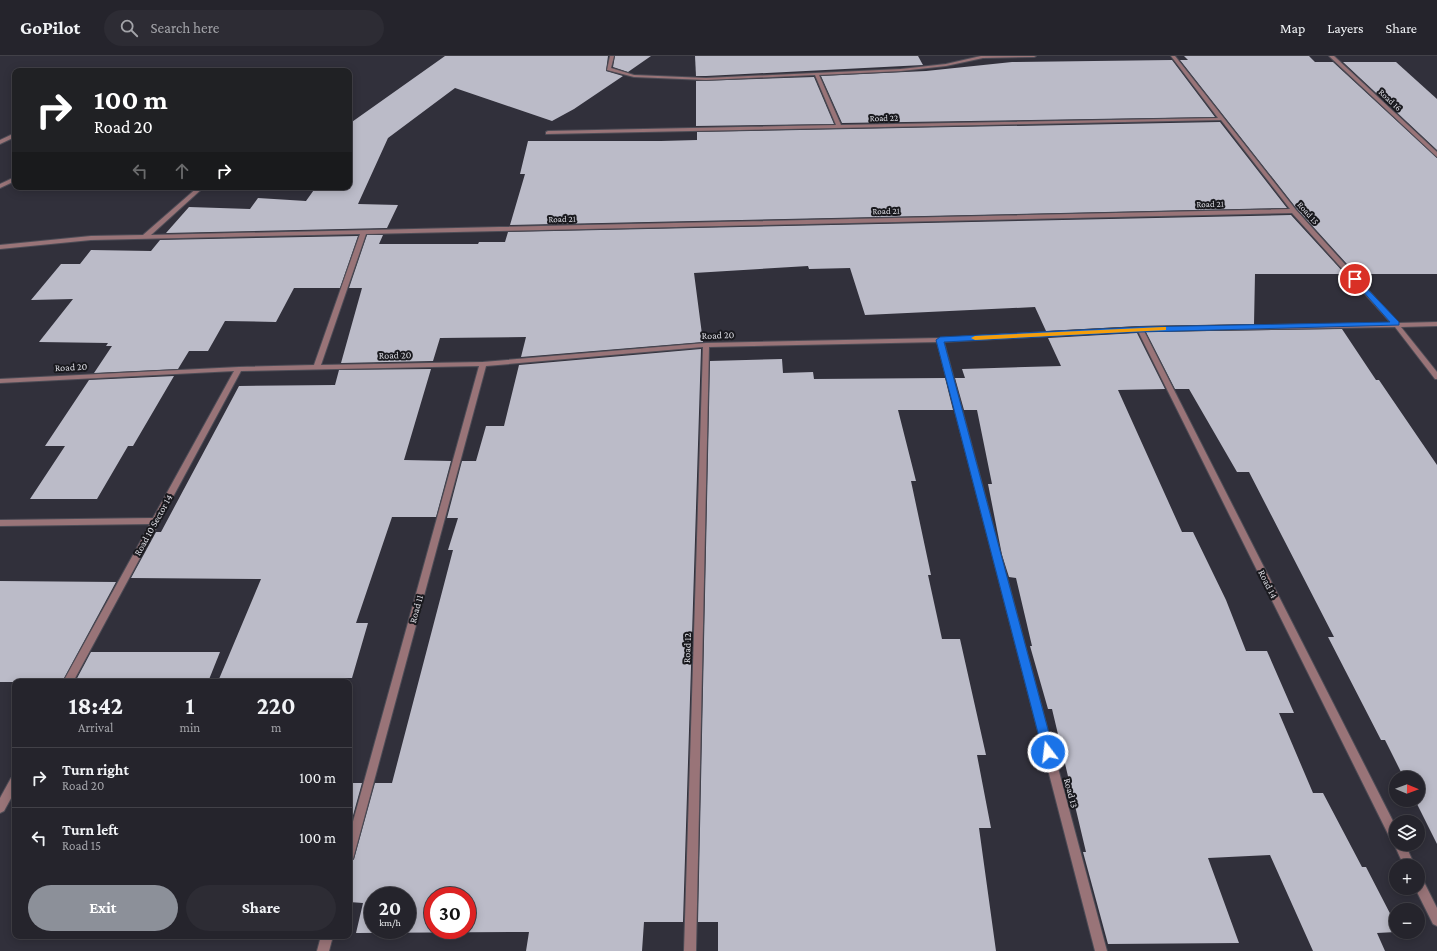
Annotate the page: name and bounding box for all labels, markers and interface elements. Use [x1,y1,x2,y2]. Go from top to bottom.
search box [104,10,384,46]
text: GoPilot [20,17,80,38]
icon: search [118,17,140,39]
text: Search here [150,20,219,36]
text: Map [1280,20,1305,36]
text: Layers [1327,20,1364,36]
text: Share [1386,20,1417,36]
icon: right [28,84,80,136]
text: 100 m [94,84,168,115]
street label: Road 16 [1377,87,1404,113]
street label: Road 22 [870,113,898,123]
text: Road 20 [94,117,153,137]
icon: left [129,160,151,182]
icon: ahead [171,160,193,182]
icon: right [213,160,235,182]
street label: Road 21 [1196,199,1224,209]
street label: Road 15 [1295,200,1321,226]
street label: Road 21 [872,206,900,216]
street label: Road 21 [548,214,576,224]
pin [1338,262,1372,296]
icon: arrive [1344,268,1366,290]
street label: Road 20 [702,329,735,341]
street label: Road 20 [379,349,412,361]
street label: Road 20 [54,361,88,373]
street label: Road 10 Sector 14 [132,492,174,558]
street label: Road 14 [1256,568,1280,600]
street label: Road 11 [407,594,425,624]
street label: Road 12 [681,632,693,663]
text: 18:42 [68,692,123,719]
text: 1 [185,692,194,719]
text: 220 [257,692,296,719]
text: Arrival [78,720,113,735]
text: min [180,720,200,735]
text: m [271,720,281,735]
position arrow [1027,731,1069,773]
text: Turn right [62,762,129,778]
icon: right [28,767,50,789]
text: 100 m [299,770,336,786]
north arrow [1389,771,1425,807]
map controls [1389,771,1425,939]
street label: Road 13 [1062,777,1080,809]
text: Road 20 [62,778,104,793]
button: layers [1389,815,1425,851]
text: Turn left [62,822,118,838]
icon: left [28,827,50,849]
text: 100 m [299,830,336,846]
text: Road 15 [62,838,101,853]
button: + [1389,859,1425,895]
button: Exit [28,885,178,931]
button: Share [186,885,336,931]
speed limit sign: 30 [424,887,476,939]
text: 20 [379,897,401,919]
button: − [1389,903,1425,939]
text: km/h [379,917,401,928]

